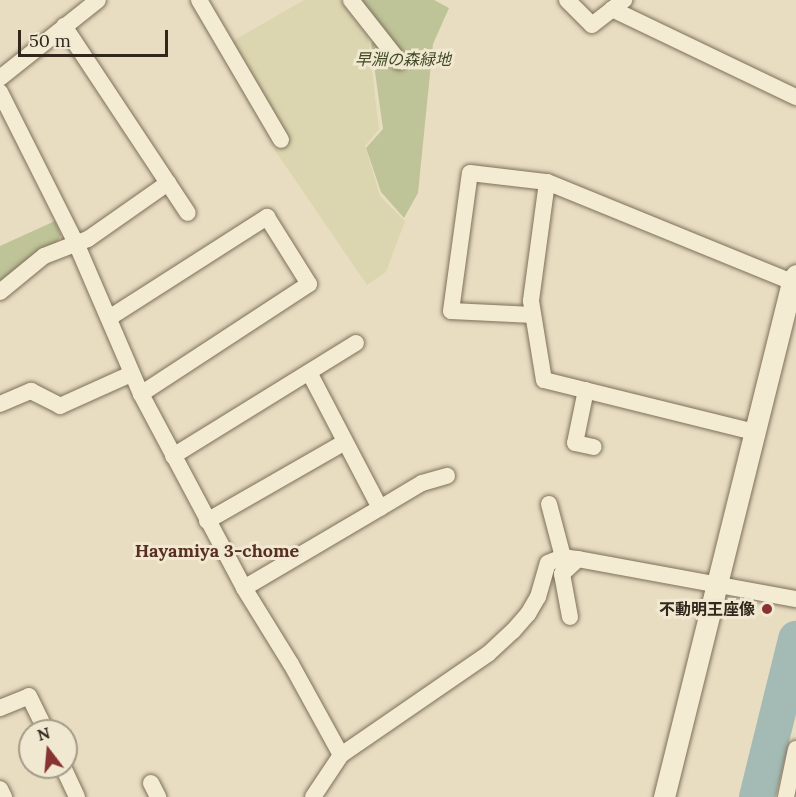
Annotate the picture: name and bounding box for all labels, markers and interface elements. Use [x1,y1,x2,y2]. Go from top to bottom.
scale bar [21,18,171,56]
text: 50 m [29,29,71,52]
park label: 早淵の森緑地 [355,49,451,69]
district label: Hayamiya 3-chome [135,540,299,562]
place label: 不動明王座像 [659,599,755,619]
marker: 不動明王座像 [760,602,774,616]
north arrow [18,719,78,779]
text: N [35,722,52,745]

